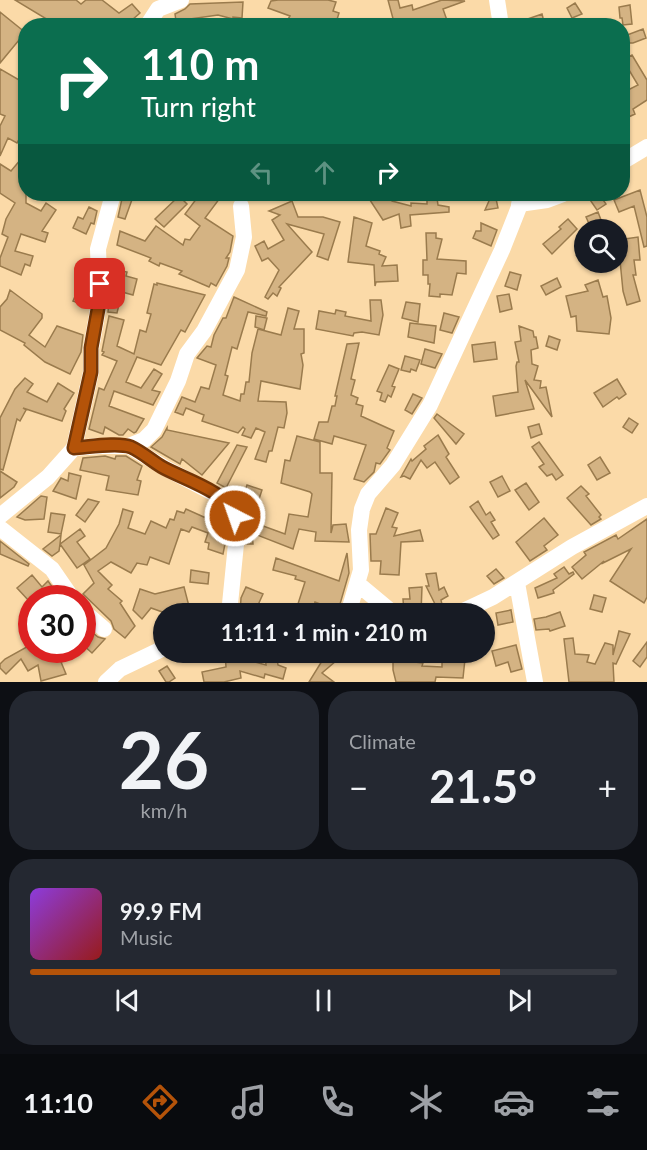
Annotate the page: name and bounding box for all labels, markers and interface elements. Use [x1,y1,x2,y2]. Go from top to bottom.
text: 110 m [141,39,259,89]
icon: right [42,42,120,120]
text: Turn right [141,90,256,123]
icon: left [245,156,278,189]
icon: ahead [308,156,341,189]
icon: right [371,156,404,189]
map controls [574,219,628,273]
button: search [574,219,628,273]
pin [74,258,125,309]
icon: arrive [83,267,116,300]
position arrow [203,484,267,548]
speed limit sign: 30 [18,585,96,663]
text: 11:11 · 1 min · 210 m [221,619,427,646]
text: 26 [119,712,209,806]
text: Climate [349,729,416,753]
text: 21.5° [429,759,537,813]
text: − [349,767,368,807]
text: + [598,767,617,807]
text: km/h [141,798,187,822]
text: 99.9 FM [120,898,202,925]
text: Music [120,925,173,949]
icon: previous [111,984,144,1017]
icon: pause [307,984,340,1017]
icon: next [503,984,536,1017]
icon: directions [139,1081,181,1123]
icon: music [228,1081,270,1123]
icon: phone [316,1081,358,1123]
icon: climate [405,1081,447,1123]
icon: car [493,1081,535,1123]
icon: filters [582,1081,624,1123]
text: 11:10 [23,1086,93,1119]

